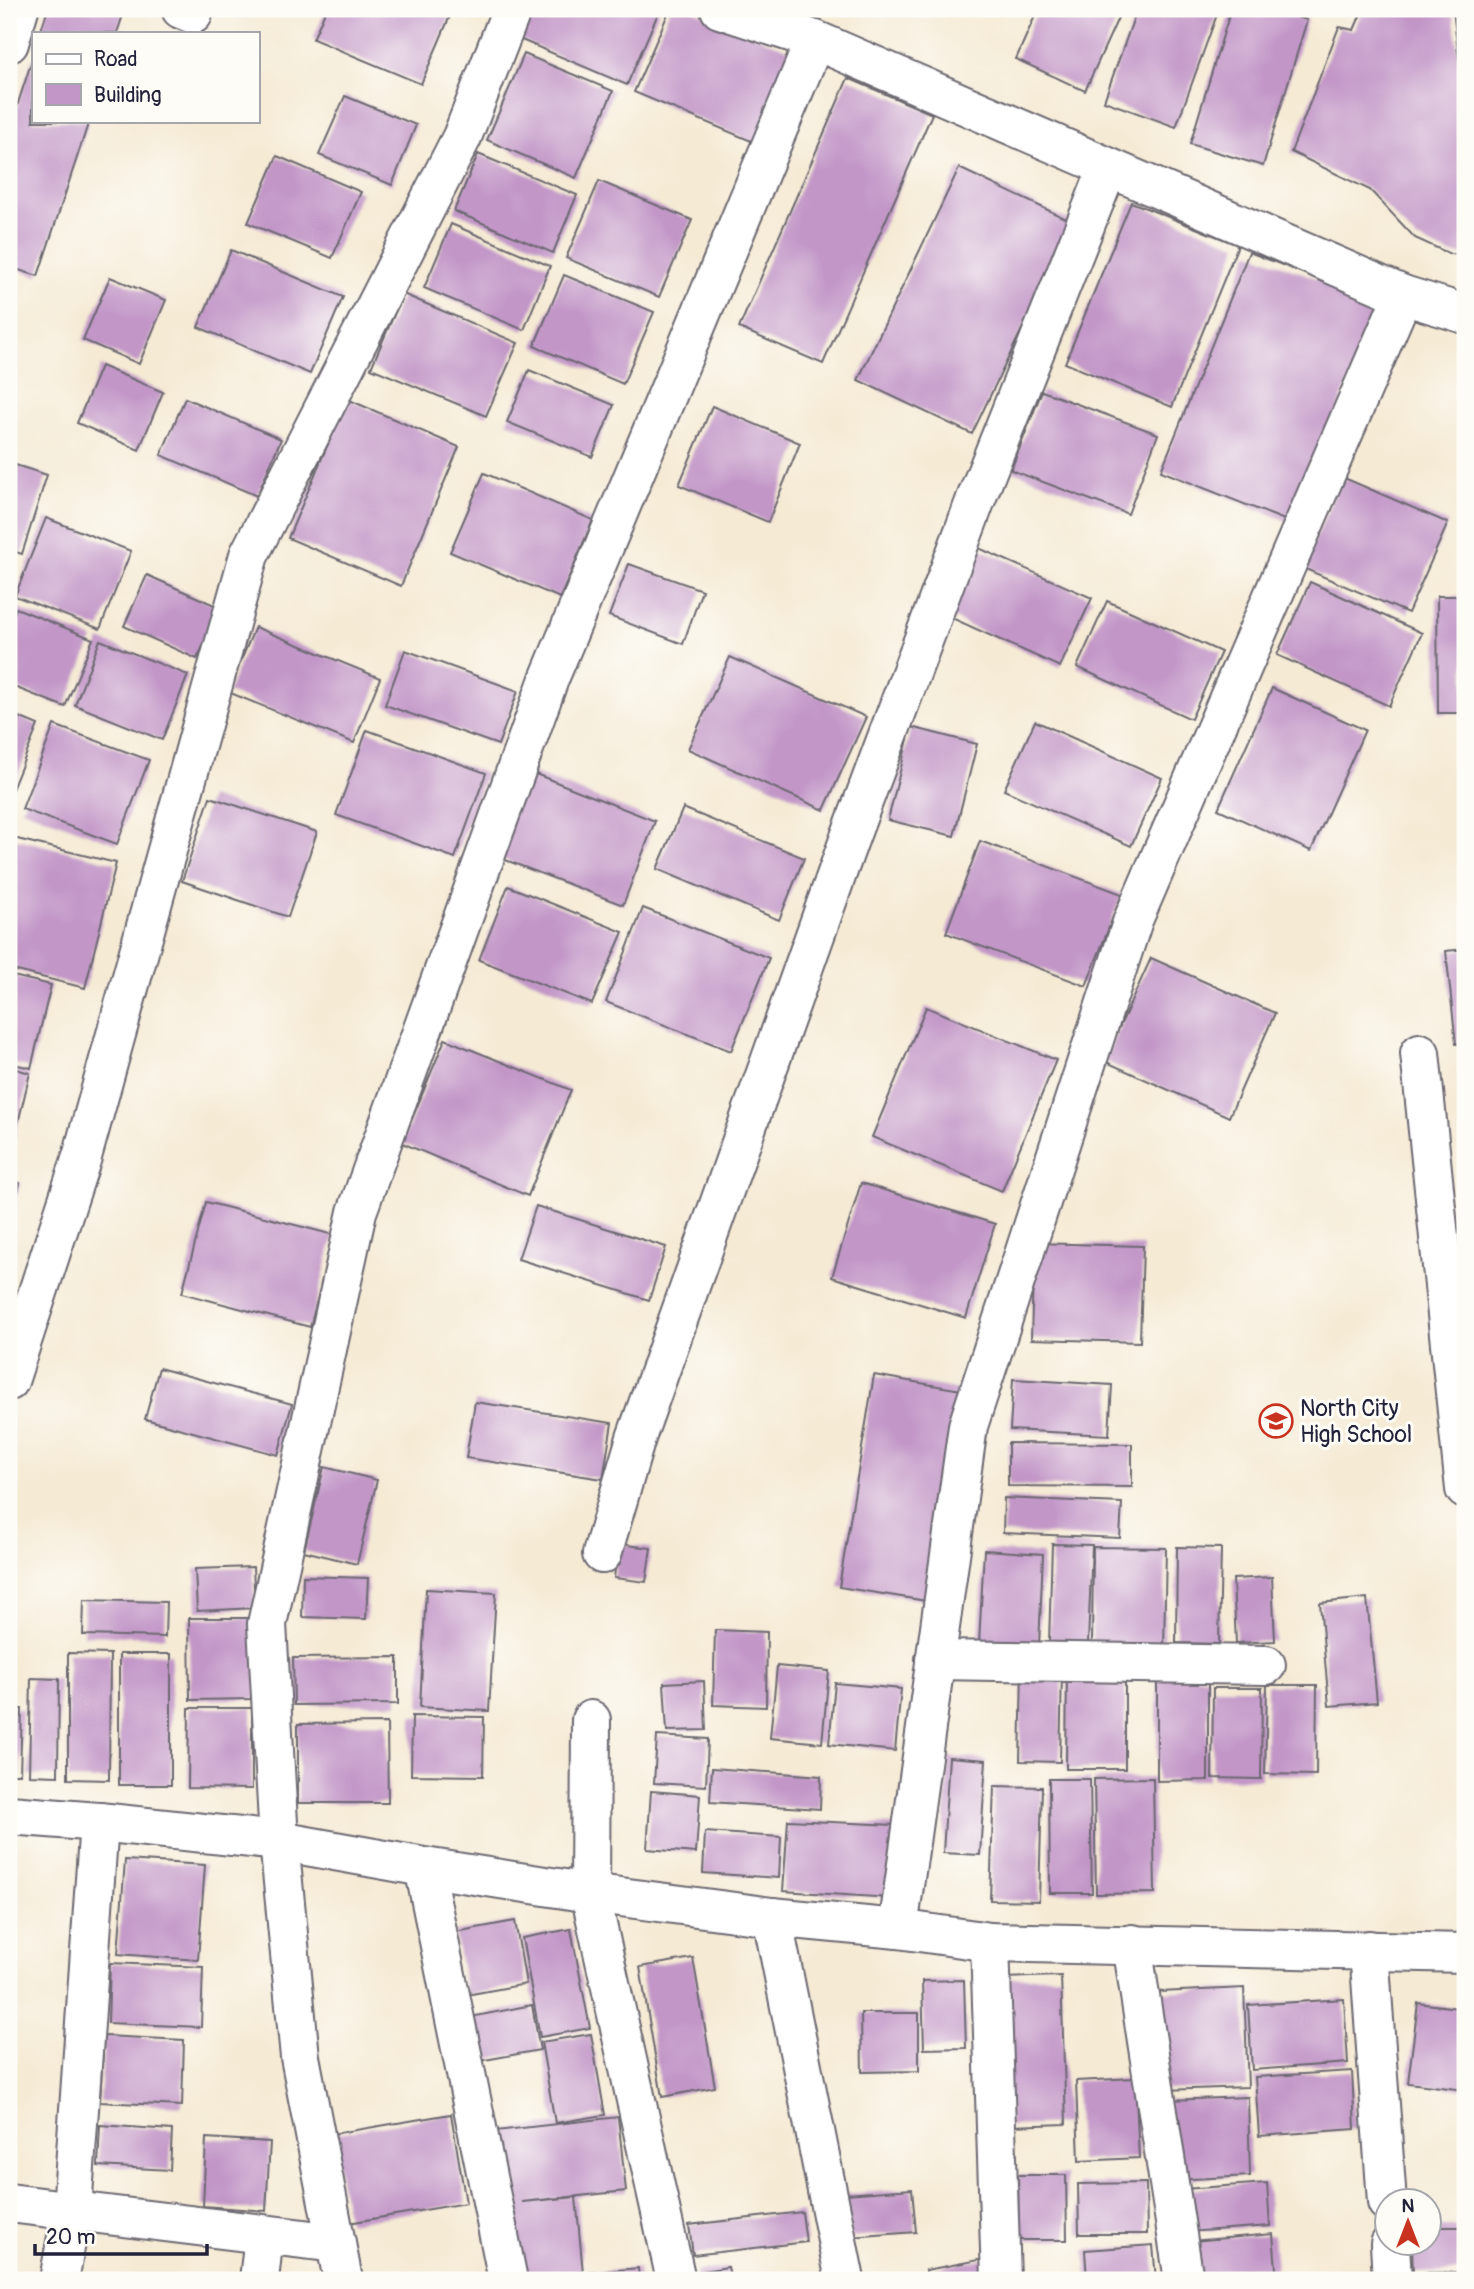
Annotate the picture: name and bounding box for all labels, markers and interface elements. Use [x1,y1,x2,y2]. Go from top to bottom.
legend [32,32,259,122]
text: Road [94,46,138,73]
text: Building [94,82,161,109]
place label: North City High School [1300,1394,1412,1449]
school or university icon: North City High School [1257,1402,1295,1440]
north arrow [1372,2188,1442,2258]
text: N [1402,2194,1415,2218]
scale bar [35,2212,206,2256]
text: 20 m [46,2224,95,2251]

